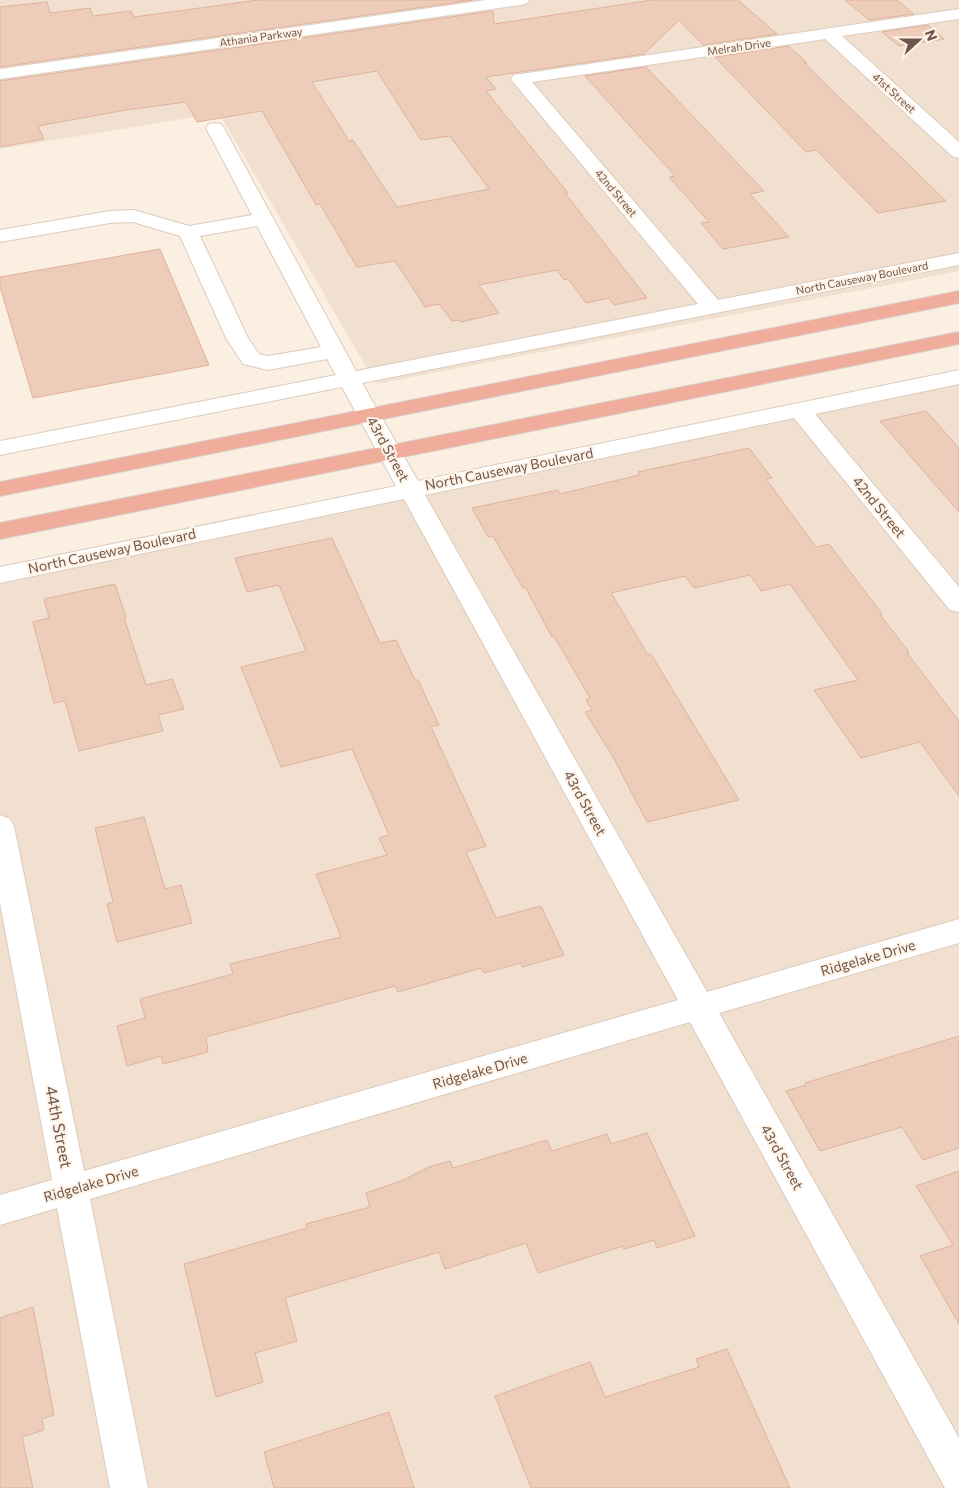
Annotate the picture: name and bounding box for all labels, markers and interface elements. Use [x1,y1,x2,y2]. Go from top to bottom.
north arrow [894,15,944,65]
street label: Athania Parkway [219,24,304,49]
text: N [922,27,941,43]
street label: Melrah Drive [706,36,772,57]
street label: 41st Street [870,70,919,116]
street label: 42nd Street [593,166,640,220]
street label: North Causeway Boulevard [795,258,929,297]
street label: 43rd Street [364,413,413,485]
street label: North Causeway Boulevard [423,444,595,493]
street label: 42nd Street [849,472,910,541]
street label: North Causeway Boulevard [26,524,197,577]
street label: 43rd Street [561,767,610,839]
street label: Ridgelake Drive [818,936,917,979]
street label: Ridgelake Drive [430,1049,529,1092]
street label: 44th Street [42,1084,77,1170]
street label: 43rd Street [758,1121,807,1193]
street label: Ridgelake Drive [41,1162,140,1205]

